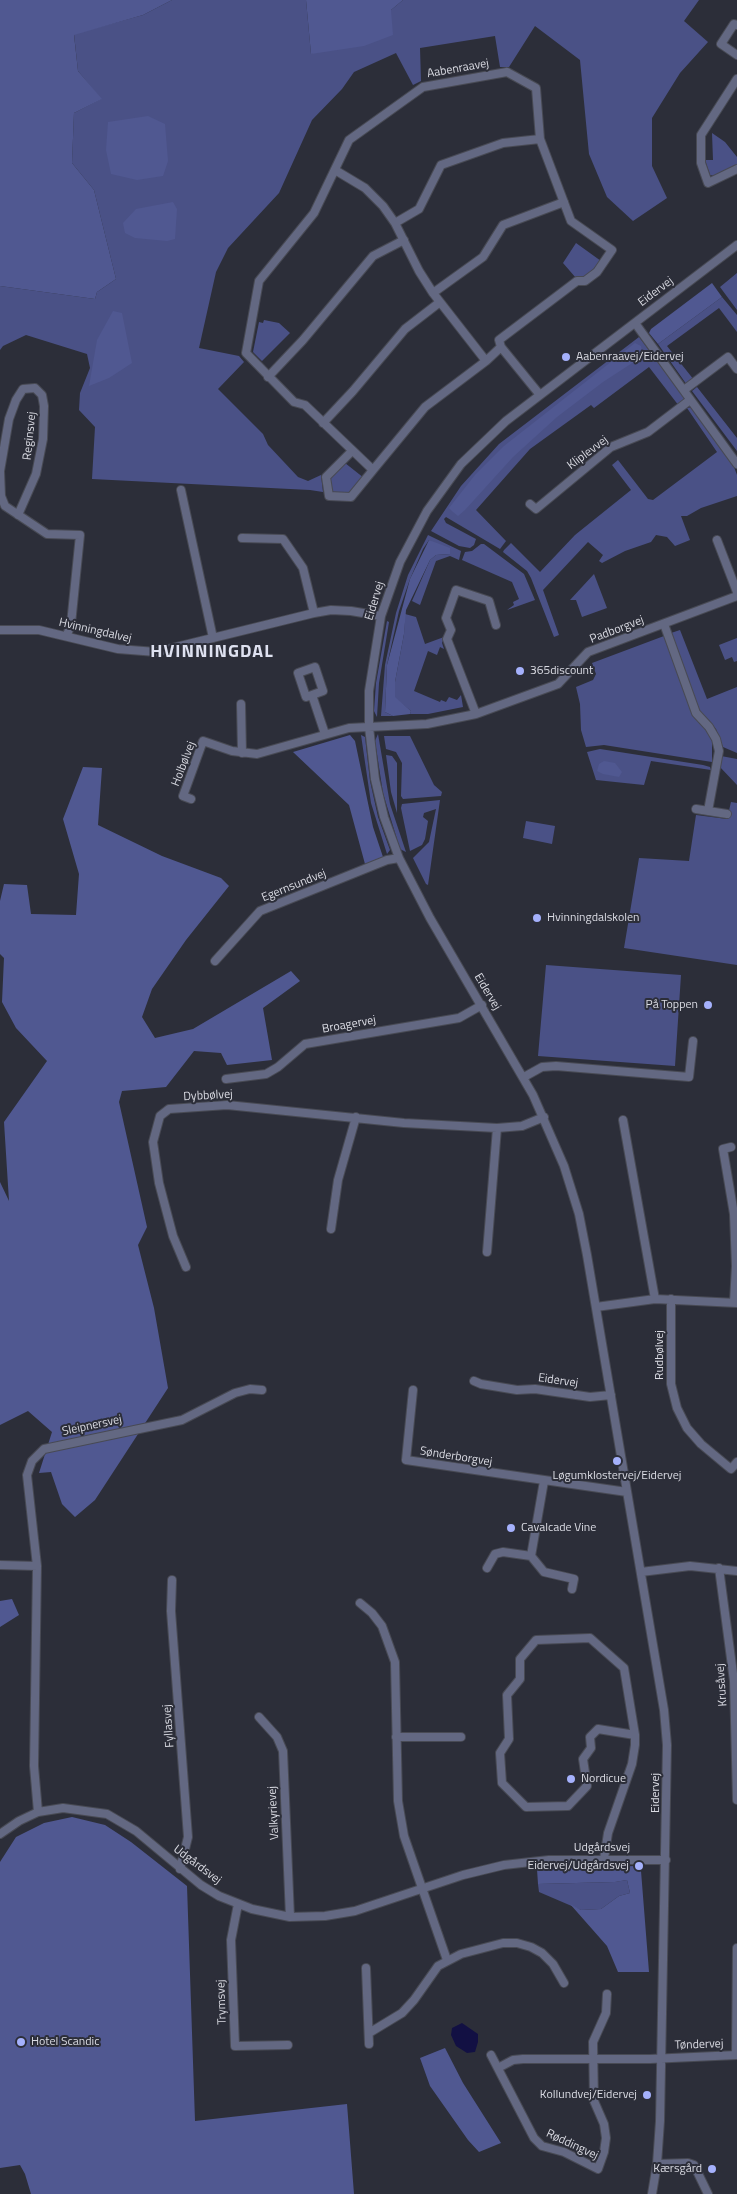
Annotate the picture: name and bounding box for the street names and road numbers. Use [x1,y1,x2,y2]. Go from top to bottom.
street label: Aabenraavej [426,56,490,82]
street label: Eidervej [636,274,676,310]
street label: Reginsvej [20,411,40,461]
street label: Kliplevvej [565,433,611,473]
street label: Eidervej [362,580,388,622]
street label: Padborgvej [588,613,646,647]
street label: Hvinningdalvej [57,616,133,646]
street label: Holbølvej [169,740,199,788]
street label: Egernsundvej [260,867,328,905]
street label: Eidervej [470,971,504,1013]
street label: Broagervej [321,1013,377,1037]
street label: Dybbølvej [183,1088,233,1104]
street label: Rudbølvej [653,1330,667,1380]
street label: Eidervej [537,1371,579,1391]
street label: Sleipnersvej [61,1413,123,1439]
street label: Sønderborgvej [419,1444,493,1470]
street label: Krusåvej [713,1663,731,1707]
street label: Fyllasvej [160,1704,178,1748]
street label: Eidervej [649,1773,663,1813]
street label: Valkyrievej [265,1786,283,1840]
street label: Udgårdsvej [574,1841,630,1855]
street label: Udgårdsvej [170,1842,224,1888]
street label: Trymsvej [214,1979,230,2025]
street label: Tøndervej [674,2037,724,2053]
street label: Røddingvej [544,2127,600,2163]

